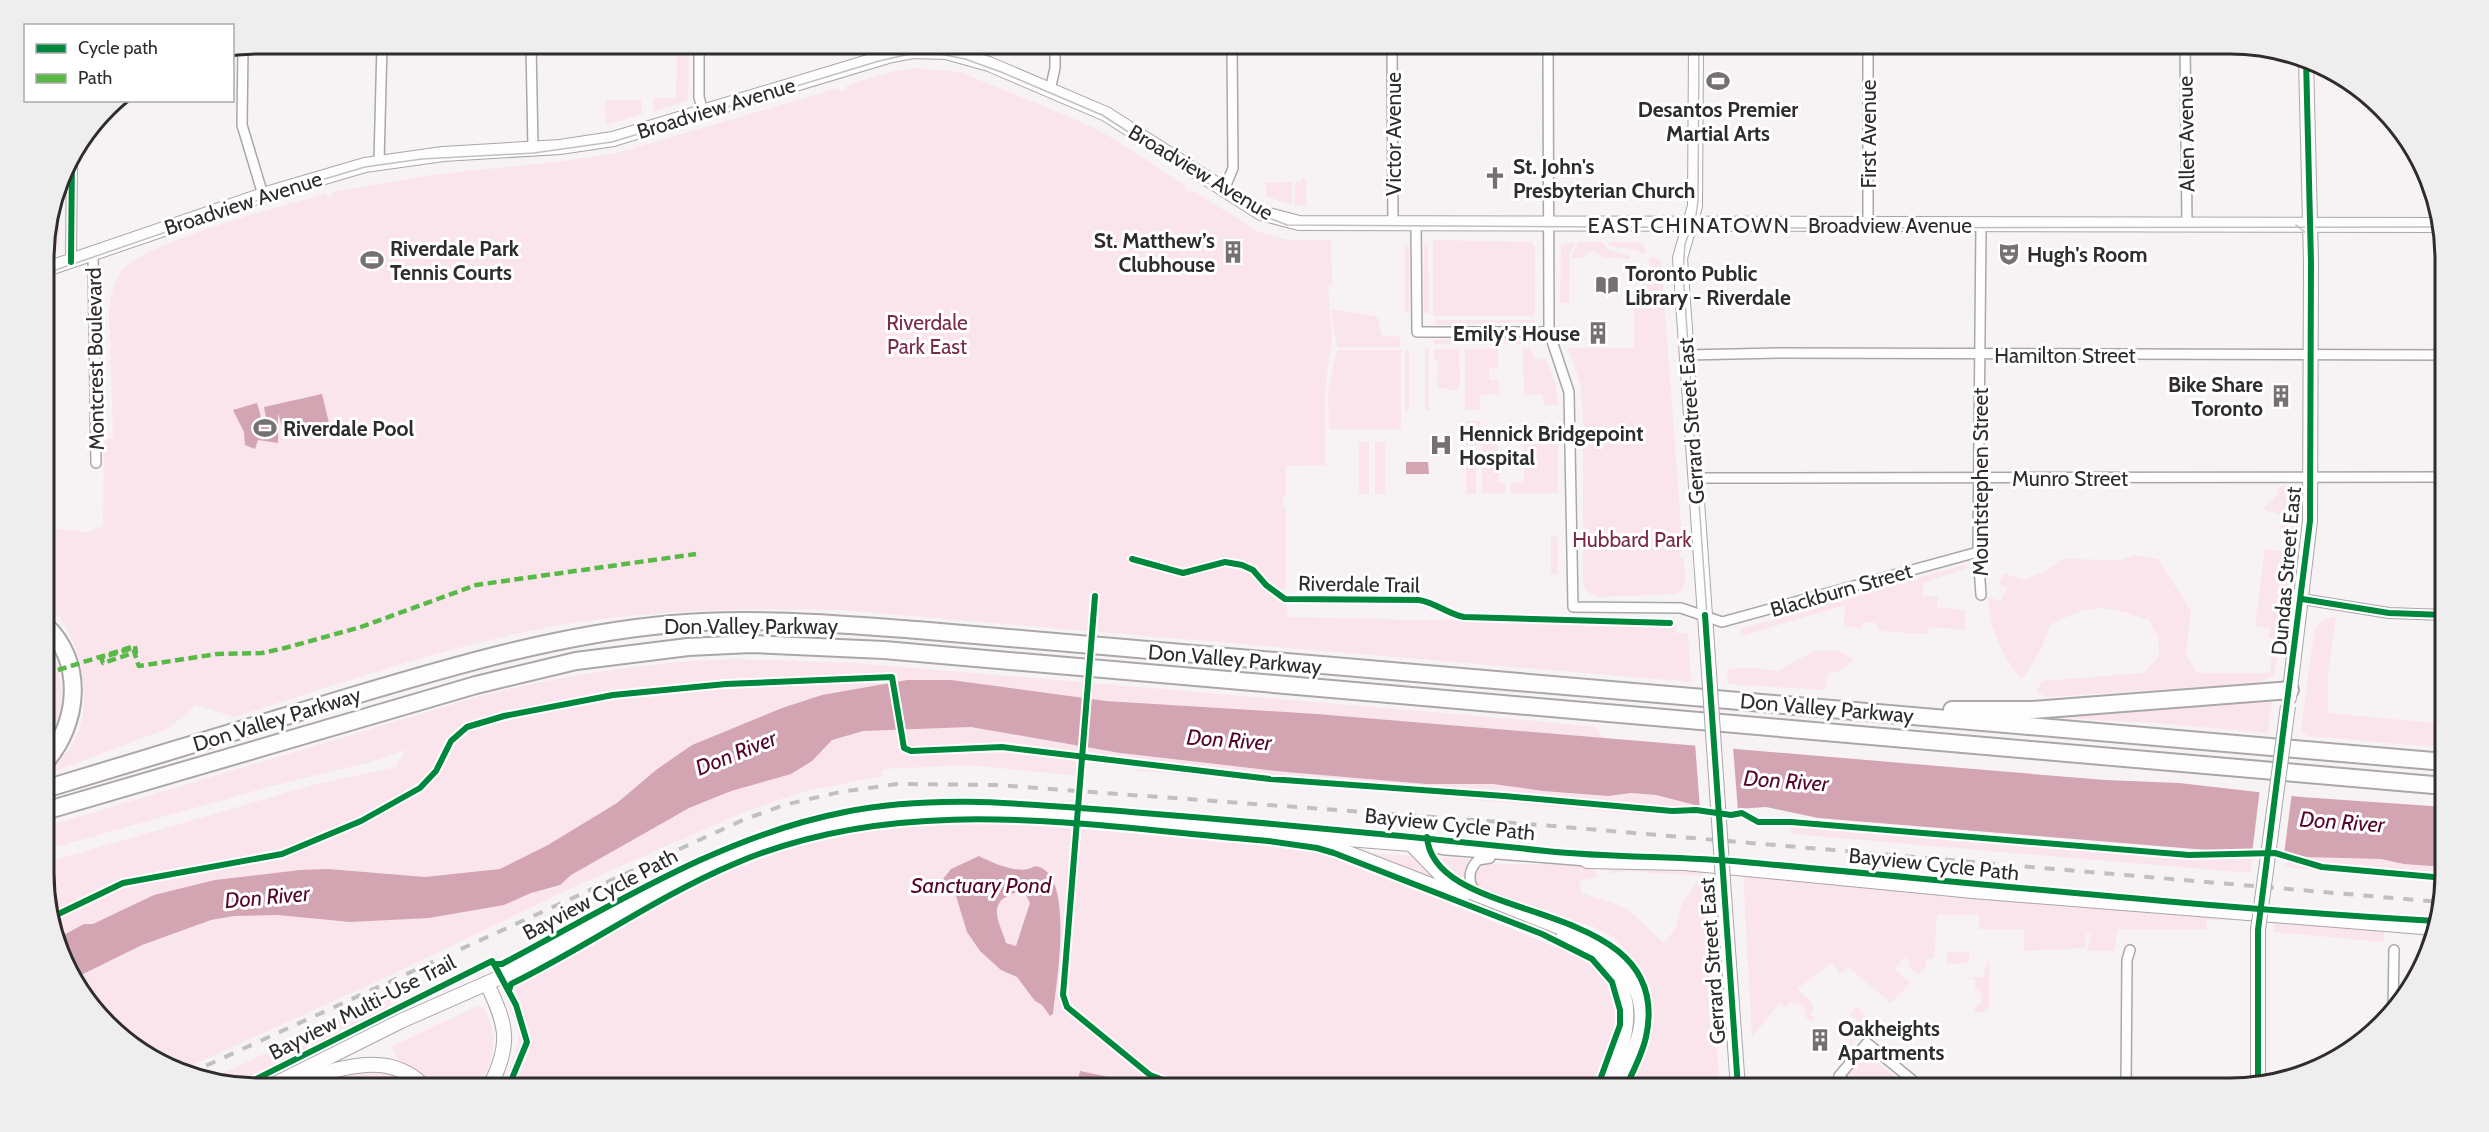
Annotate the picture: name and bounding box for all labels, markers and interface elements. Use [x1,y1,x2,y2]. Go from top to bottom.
legend [24,24,234,102]
text: Cycle path [78,37,158,59]
text: Path [78,67,112,89]
sports icon: Desantos Premier Martial Arts [1705,68,1731,94]
street label: Broadview Avenue [634,72,798,144]
street label: Victor Avenue [1381,72,1406,196]
street label: Allen Avenue [2172,75,2200,192]
street label: First Avenue [1856,79,1881,189]
place label: Desantos Premier Martial Arts [1638,97,1798,146]
street label: Broadview Avenue [1124,119,1278,225]
place label: St. John's Presbyterian Church [1513,154,1695,203]
church icon: St. John's Presbyterian Church [1482,165,1508,191]
street label: Broadview Avenue [161,166,325,240]
district label: EAST CHINATOWN [1587,212,1791,239]
street label: Broadview Avenue [1808,213,1972,238]
place label: St. Matthew’s Clubhouse [1094,228,1215,277]
place label: Riverdale Park Tennis Courts [390,236,520,285]
building icon: St. Matthew’s Clubhouse [1220,239,1246,265]
theatre icon: Hugh's Room [1996,241,2022,267]
place label: Hugh's Room [2027,242,2148,267]
sports icon: Riverdale Park Tennis Courts [359,247,385,273]
place label: Toronto Public Library - Riverdale [1625,261,1791,310]
street label: Montcrest Boulevard [81,267,109,451]
library icon: Toronto Public Library - Riverdale [1594,272,1620,298]
park label: Riverdale Park East [886,310,968,359]
building icon: Emily's House [1585,320,1611,346]
place label: Emily's House [1453,321,1580,346]
street label: Gerrard Street East [1673,337,1709,505]
street label: Hamilton Street [1994,343,2136,368]
place label: Bike Share Toronto [2168,372,2263,421]
building icon: Bike Share Toronto [2268,383,2294,409]
street label: Mountstephen Street [1968,388,1993,576]
sports icon: Riverdale Pool [252,415,278,441]
place label: Riverdale Pool [283,416,414,441]
place label: Hennick Bridgepoint Hospital [1459,421,1643,470]
hospital icon: Hennick Bridgepoint Hospital [1428,432,1454,458]
street label: Munro Street [2012,466,2128,491]
street label: Dundas Street East [2266,486,2306,656]
park label: Hubbard Park [1572,527,1692,552]
street label: Blackburn Street [1767,558,1915,622]
street label: Riverdale Trail [1298,570,1420,598]
street label: Don Valley Parkway [664,614,839,639]
street label: Don Valley Parkway [1147,639,1323,679]
street label: Don Valley Parkway [190,681,364,756]
street label: Don Valley Parkway [1739,688,1915,728]
water label: Don River [691,724,782,781]
water label: Don River [1186,724,1274,757]
water label: Don River [1743,765,1831,798]
street label: Bayview Cycle Path [1363,803,1537,845]
water label: Don River [2299,806,2387,839]
street label: Bayview Cycle Path [518,843,682,945]
street label: Bayview Cycle Path [1847,843,2021,885]
water label: Sanctuary Pond [911,872,1052,899]
street label: Gerrard Street East [1694,877,1730,1045]
water label: Don River [223,880,312,914]
street label: Bayview Multi-Use Trail [265,949,459,1065]
place label: Oakheights Apartments [1838,1016,1945,1065]
building icon: Oakheights Apartments [1807,1027,1833,1053]

